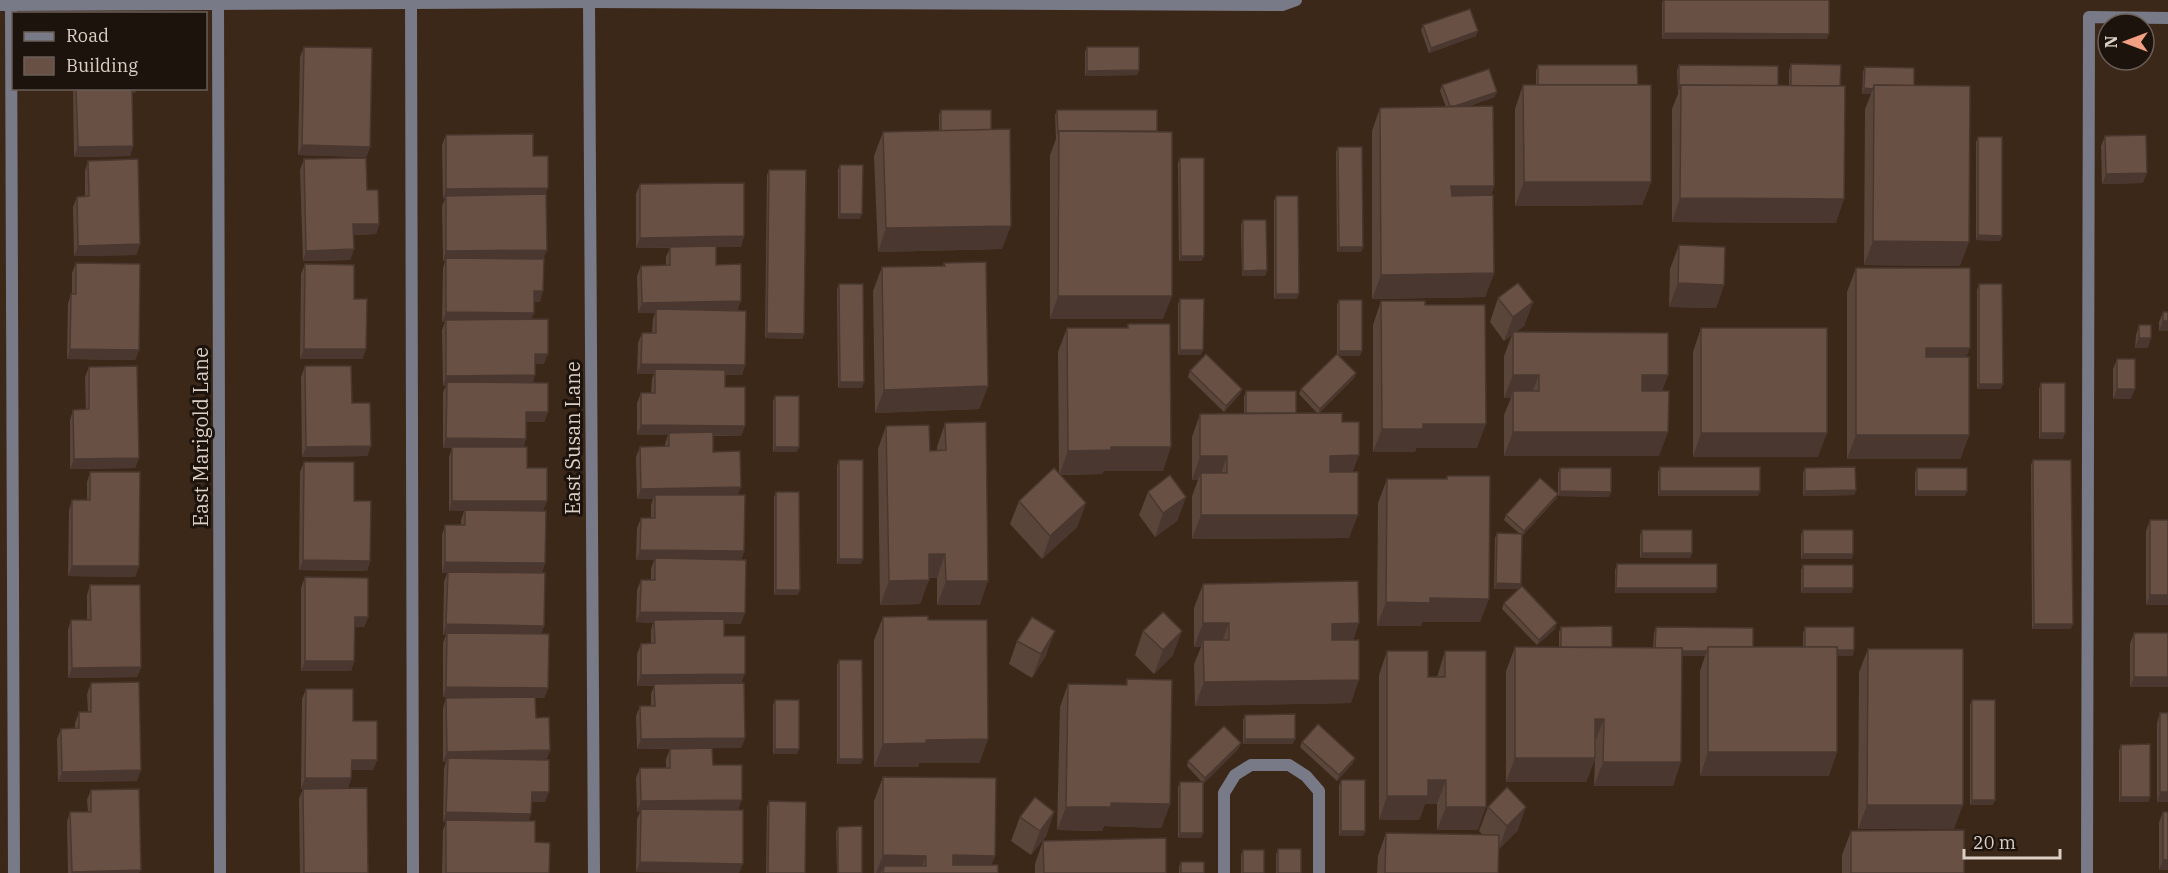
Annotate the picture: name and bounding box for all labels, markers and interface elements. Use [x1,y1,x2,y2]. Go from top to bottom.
legend [12,12,207,90]
north arrow [2096,12,2156,72]
text: Road [66,24,109,47]
text: N [2101,36,2121,48]
text: Building [66,54,138,77]
street label: East Marigold Lane [187,347,214,527]
street label: East Susan Lane [559,361,586,515]
scale bar [1964,822,2060,860]
text: 20 m [1973,831,2016,854]

